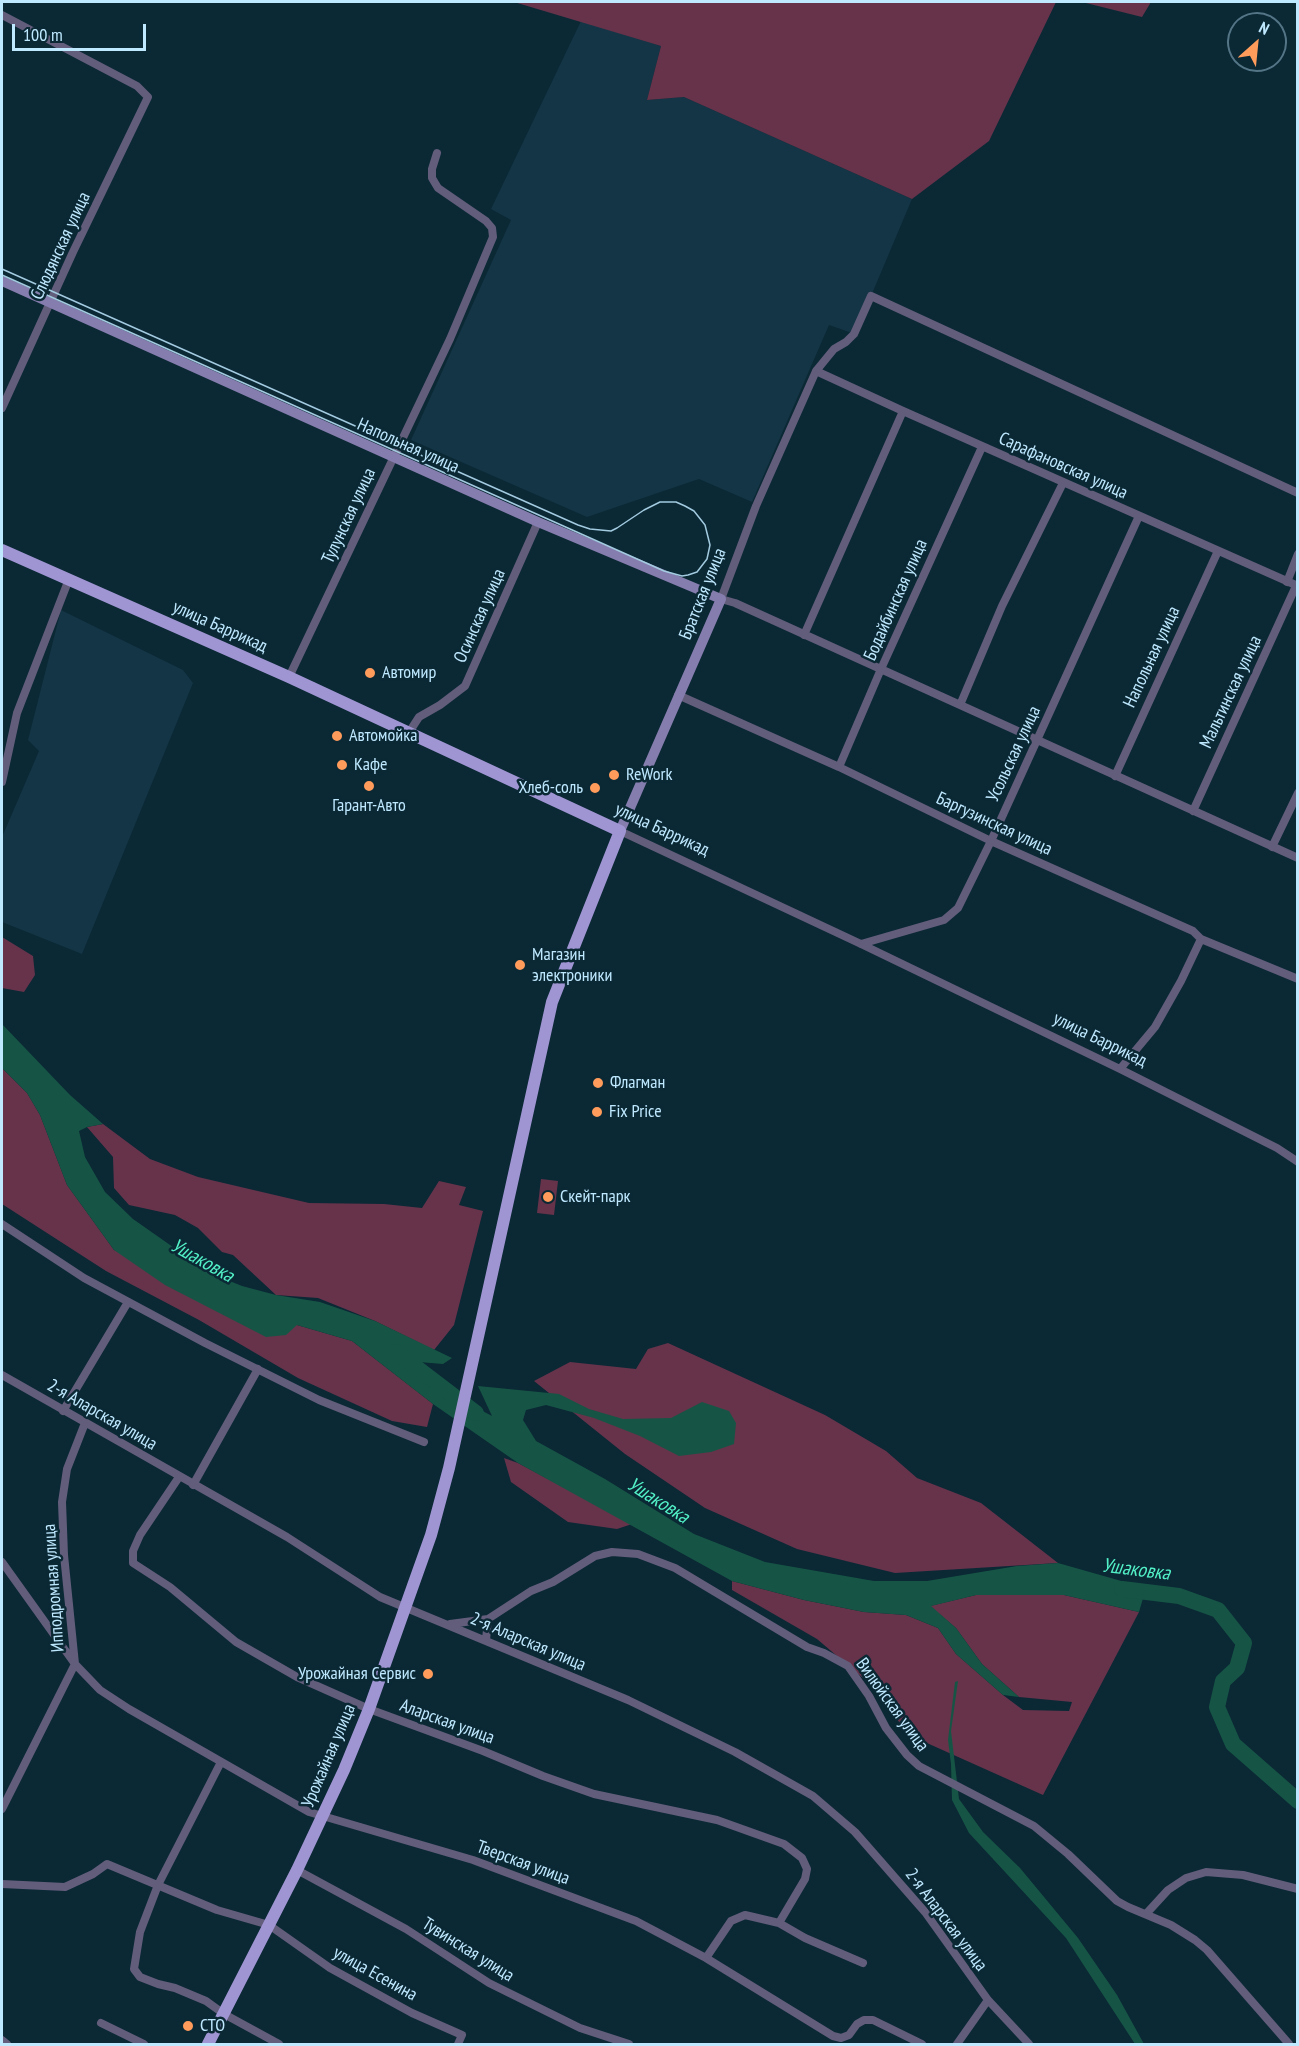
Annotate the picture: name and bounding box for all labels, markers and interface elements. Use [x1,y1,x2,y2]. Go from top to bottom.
scale bar [15,12,148,50]
north arrow [1227,12,1287,72]
text: N [1256,17,1273,39]
text: 100 m [23,23,63,46]
street label: Слюдянская улица [27,189,95,303]
street label: Напольная улица [354,414,462,478]
street label: Сарафановская улица [995,428,1131,504]
street label: Тулунская улица [317,465,381,567]
street label: Бодайбинская улица [860,536,932,664]
street label: Братская улица [675,545,731,643]
street label: Осинская улица [450,566,510,666]
street label: улица Баррикад [169,596,271,658]
street label: Напольная улица [1119,603,1185,711]
street label: Мальтинская улица [1195,632,1267,752]
place label: Автомир [382,662,436,684]
marker: Автомир [363,666,377,680]
street label: Усольская улица [982,703,1046,805]
place label: Автомойка [349,725,417,747]
marker: Автомойка [330,729,344,743]
place label: Кафе [354,754,387,776]
marker: Кафе [335,758,349,772]
place label: ReWork [626,764,673,786]
marker: ReWork [607,768,621,782]
place label: Хлеб-соль [519,777,583,799]
marker: Гарант-Авто [362,779,376,793]
marker: Хлеб-соль [588,781,602,795]
street label: Баргузинская улица [933,788,1055,860]
place label: Гарант-Авто [332,795,406,817]
street label: улица Баррикад [611,799,713,861]
place label: Магазин электроники [532,944,612,986]
marker: Магазин электроники [513,958,527,972]
street label: улица Баррикад [1050,1008,1150,1072]
place label: Флагман [610,1072,665,1094]
marker: Флагман [591,1076,605,1090]
place label: Fix Price [609,1101,662,1123]
marker: Fix Price [590,1105,604,1119]
place label: Скейт-парк [560,1186,630,1208]
marker: Скейт-парк [541,1190,555,1204]
water label: Ушаковка [166,1234,238,1288]
street label: 2-я Аларская улица [43,1375,161,1455]
water label: Ушаковка [623,1473,693,1529]
street label: Ипподромная улица [39,1523,69,1653]
water label: Ушаковка [1101,1554,1171,1586]
street label: 2-я Аларская улица [467,1608,589,1676]
street label: Вилюйская улица [851,1654,933,1756]
place label: Урожайная Сервис [298,1663,416,1685]
marker: Урожайная Сервис [421,1667,435,1681]
street label: Аларская улица [397,1695,497,1749]
street label: Урожайная улица [298,1701,360,1811]
street label: Тверская улица [474,1836,572,1890]
street label: 2-я Аларская улица [900,1864,992,1976]
street label: Тувинская улица [418,1913,518,1987]
street label: улица Есенина [329,1942,421,2006]
place label: СТО [200,2015,225,2037]
marker: СТО [181,2019,195,2033]

